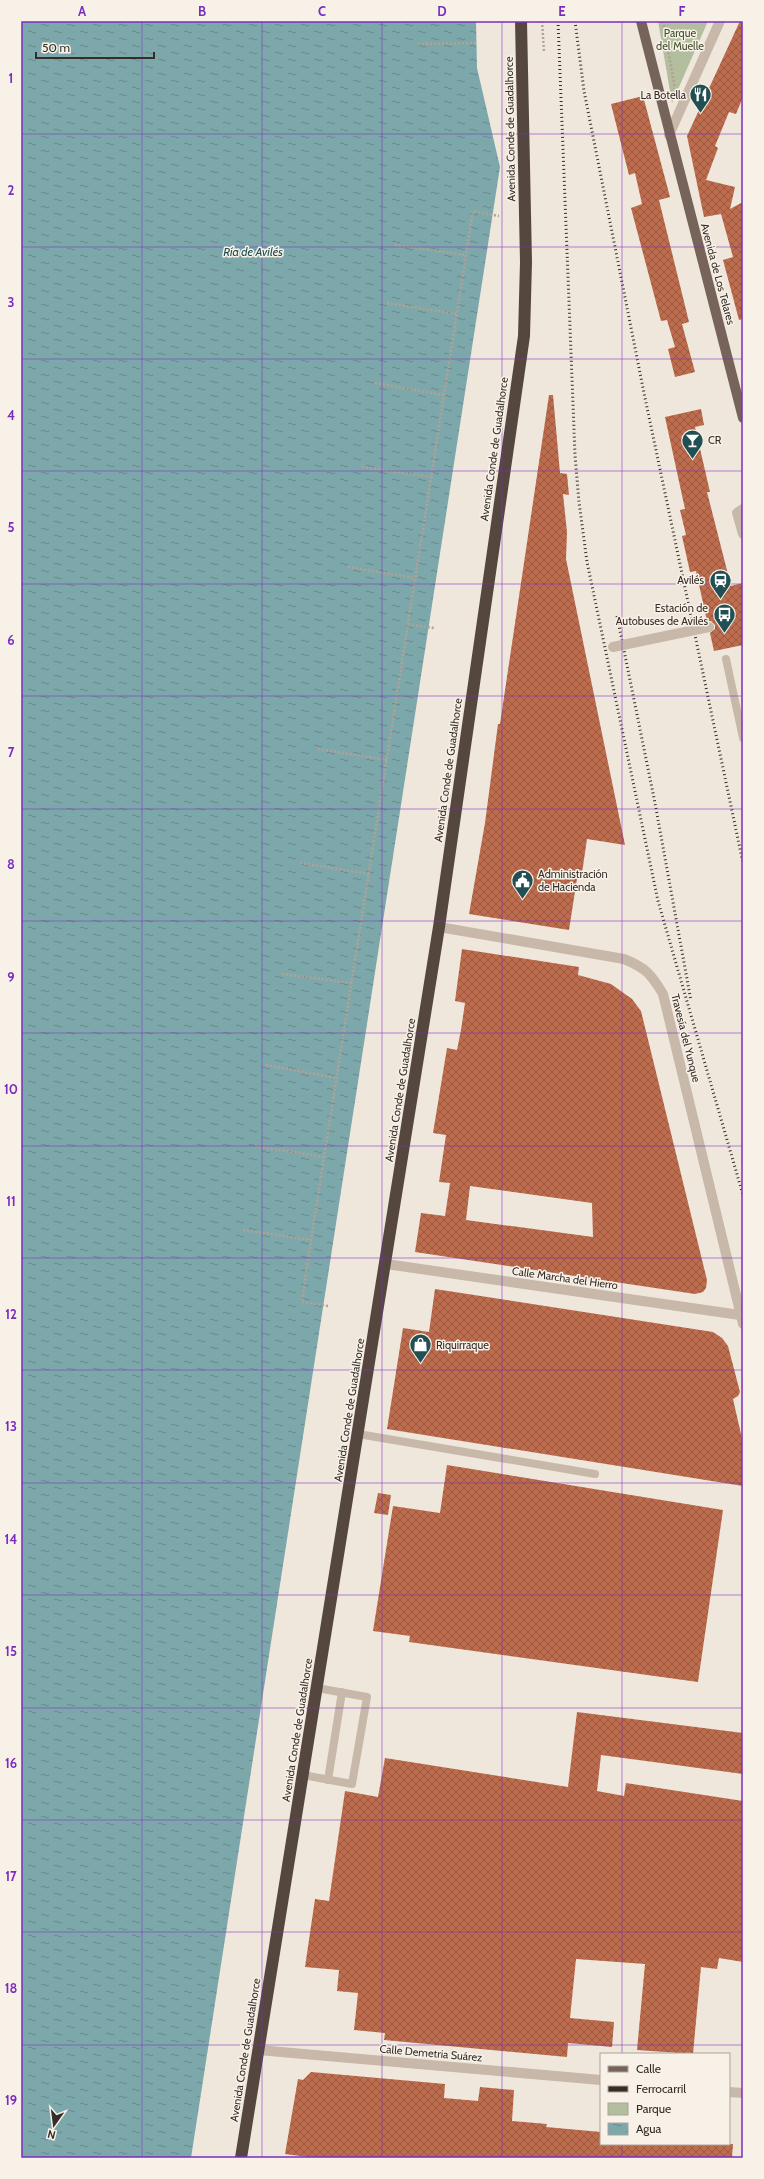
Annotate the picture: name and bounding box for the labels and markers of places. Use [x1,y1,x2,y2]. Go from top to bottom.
restaurant icon: La Botella [688,82,714,115]
place label: La Botella [640,88,687,102]
bar icon: CR [680,427,706,460]
place label: CR [708,433,722,447]
station icon: Avilés [707,567,733,600]
place label: Avilés [677,573,704,587]
place label: Estación de Autobuses de Avilés [616,601,708,628]
bus stop icon: Estación de Autobuses de Avilés [711,601,737,634]
public building icon: Administración de Hacienda [509,867,535,900]
place label: Administración de Hacienda [538,867,608,894]
shop icon: Riquirraque [407,1332,433,1365]
place label: Riquirraque [436,1338,489,1352]

